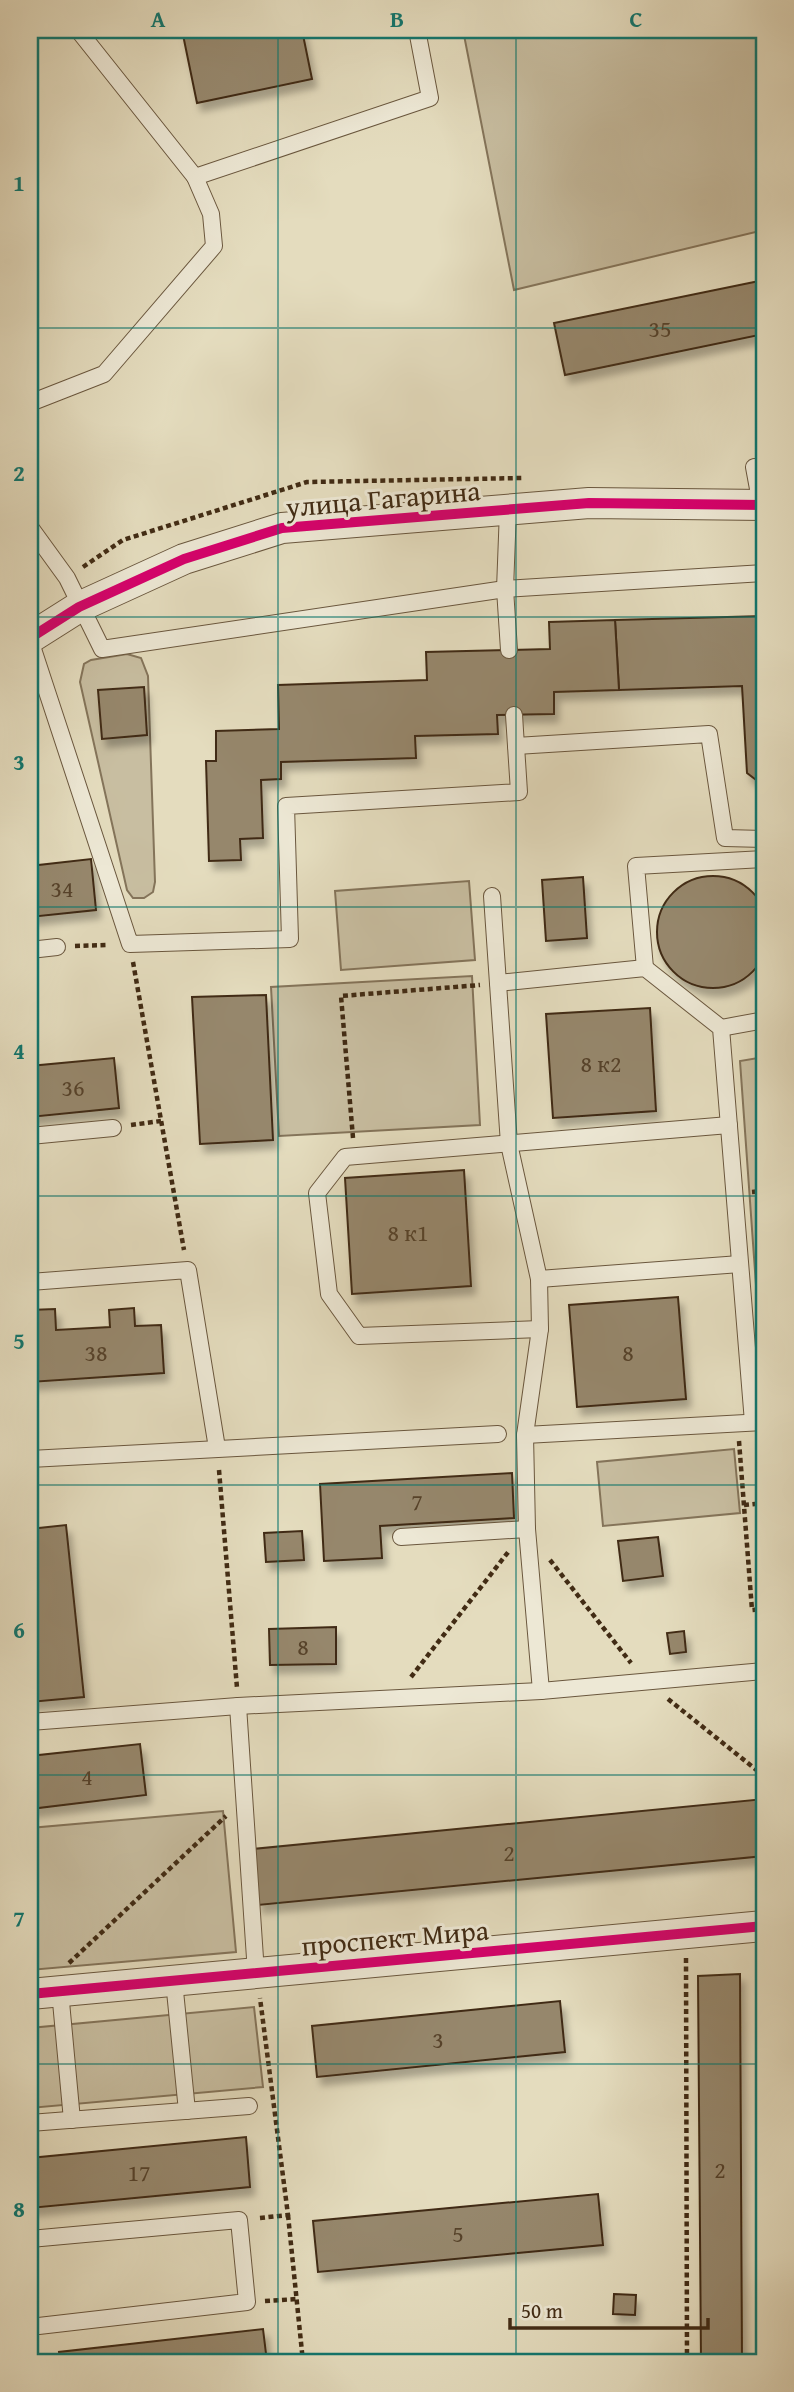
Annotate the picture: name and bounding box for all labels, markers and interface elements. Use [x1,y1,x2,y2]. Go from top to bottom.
text: A [151,2,166,35]
text: B [390,2,404,35]
text: C [629,2,643,35]
text: 1 [13,166,25,199]
house number: 35 [648,311,672,346]
text: 2 [13,456,25,489]
street label: улица Гагарина [283,469,483,527]
text: 3 [13,745,25,778]
house number: 34 [50,871,74,906]
text: 4 [13,1034,25,1067]
house number: 8 к2 [581,1046,621,1081]
house number: 36 [61,1070,85,1105]
house number: 8 к1 [388,1215,428,1250]
text: 5 [13,1324,25,1357]
house number: 38 [84,1335,108,1370]
house number: 8 [622,1335,634,1370]
house number: 7 [411,1484,423,1519]
text: 6 [13,1613,25,1646]
house number: 8 [297,1629,309,1664]
house number: 4 [81,1759,93,1794]
house number: 2 [503,1835,515,1870]
text: 7 [13,1902,25,1935]
street label: проспект Мира [300,1908,491,1966]
house number: 3 [432,2022,444,2057]
house number: 2 [714,2152,726,2187]
house number: 17 [127,2155,151,2190]
text: 8 [13,2192,25,2225]
house number: 5 [452,2216,464,2251]
scale bar [510,2287,708,2331]
text: 50 m [521,2295,563,2326]

